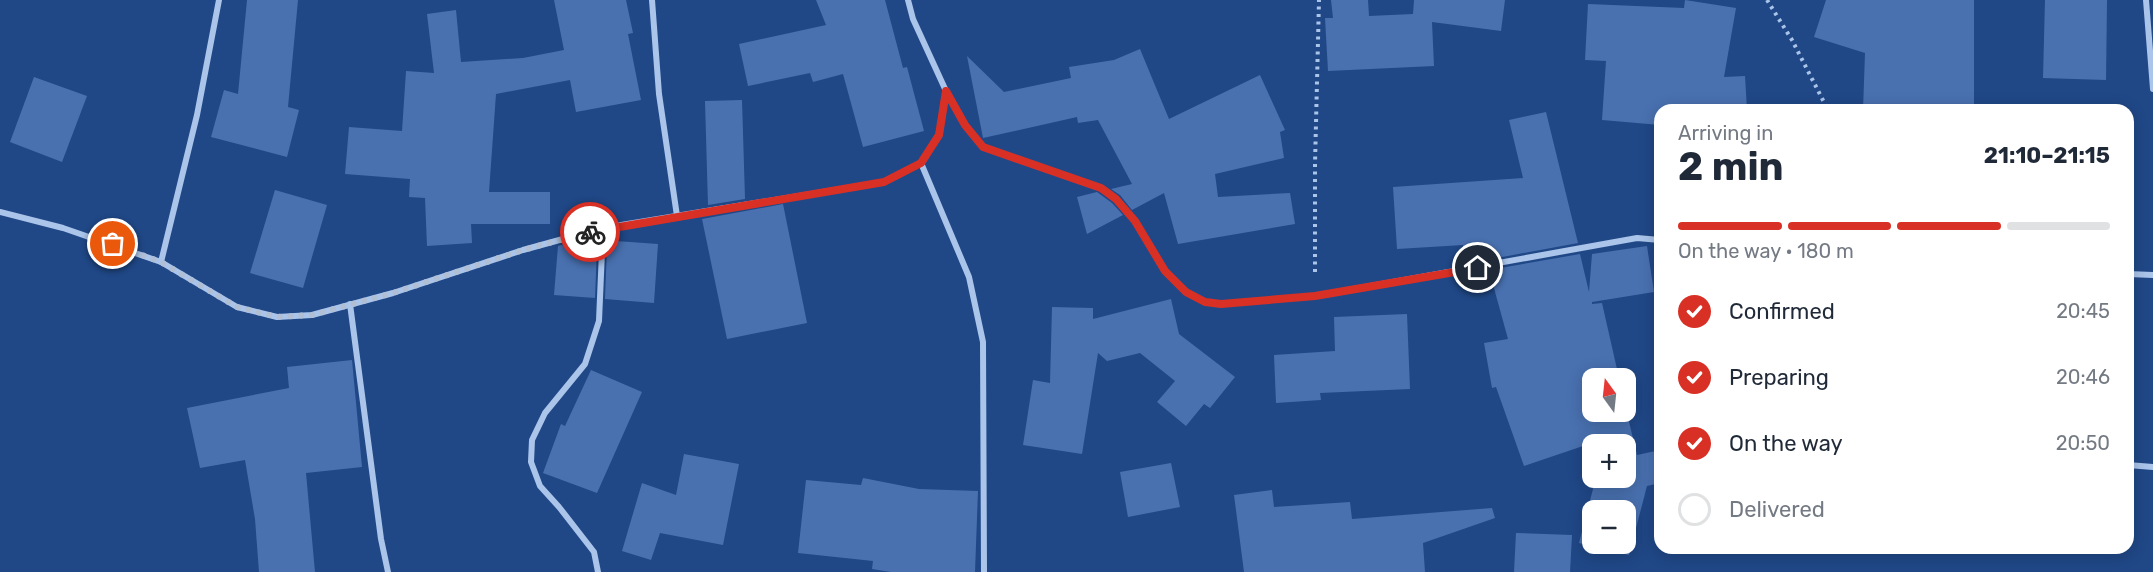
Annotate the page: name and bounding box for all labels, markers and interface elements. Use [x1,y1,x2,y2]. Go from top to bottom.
text: Arriving in [1678,121,1773,145]
text: 21:10–21:15 [1984,142,2110,169]
text: 2 min [1678,144,1784,190]
courier [560,202,620,262]
icon: bike [574,216,607,249]
pin [87,218,138,269]
icon: bag [96,227,129,260]
text: On the way · 180 m [1678,239,1854,263]
pin [1452,242,1503,293]
icon: home [1461,251,1494,284]
icon: check [1678,295,1711,328]
text: Confirmed [1729,298,1835,325]
text: 20:45 [2056,299,2110,323]
icon: check [1678,361,1711,394]
text: Preparing [1729,364,1829,391]
text: 20:46 [2056,365,2110,389]
north arrow [1582,368,1636,422]
map controls [1582,368,1636,554]
icon: check [1678,427,1711,460]
text: On the way [1729,430,1843,457]
text: 20:50 [2056,431,2110,455]
button: + [1582,434,1636,488]
text: Delivered [1729,496,1825,523]
button: − [1582,500,1636,554]

